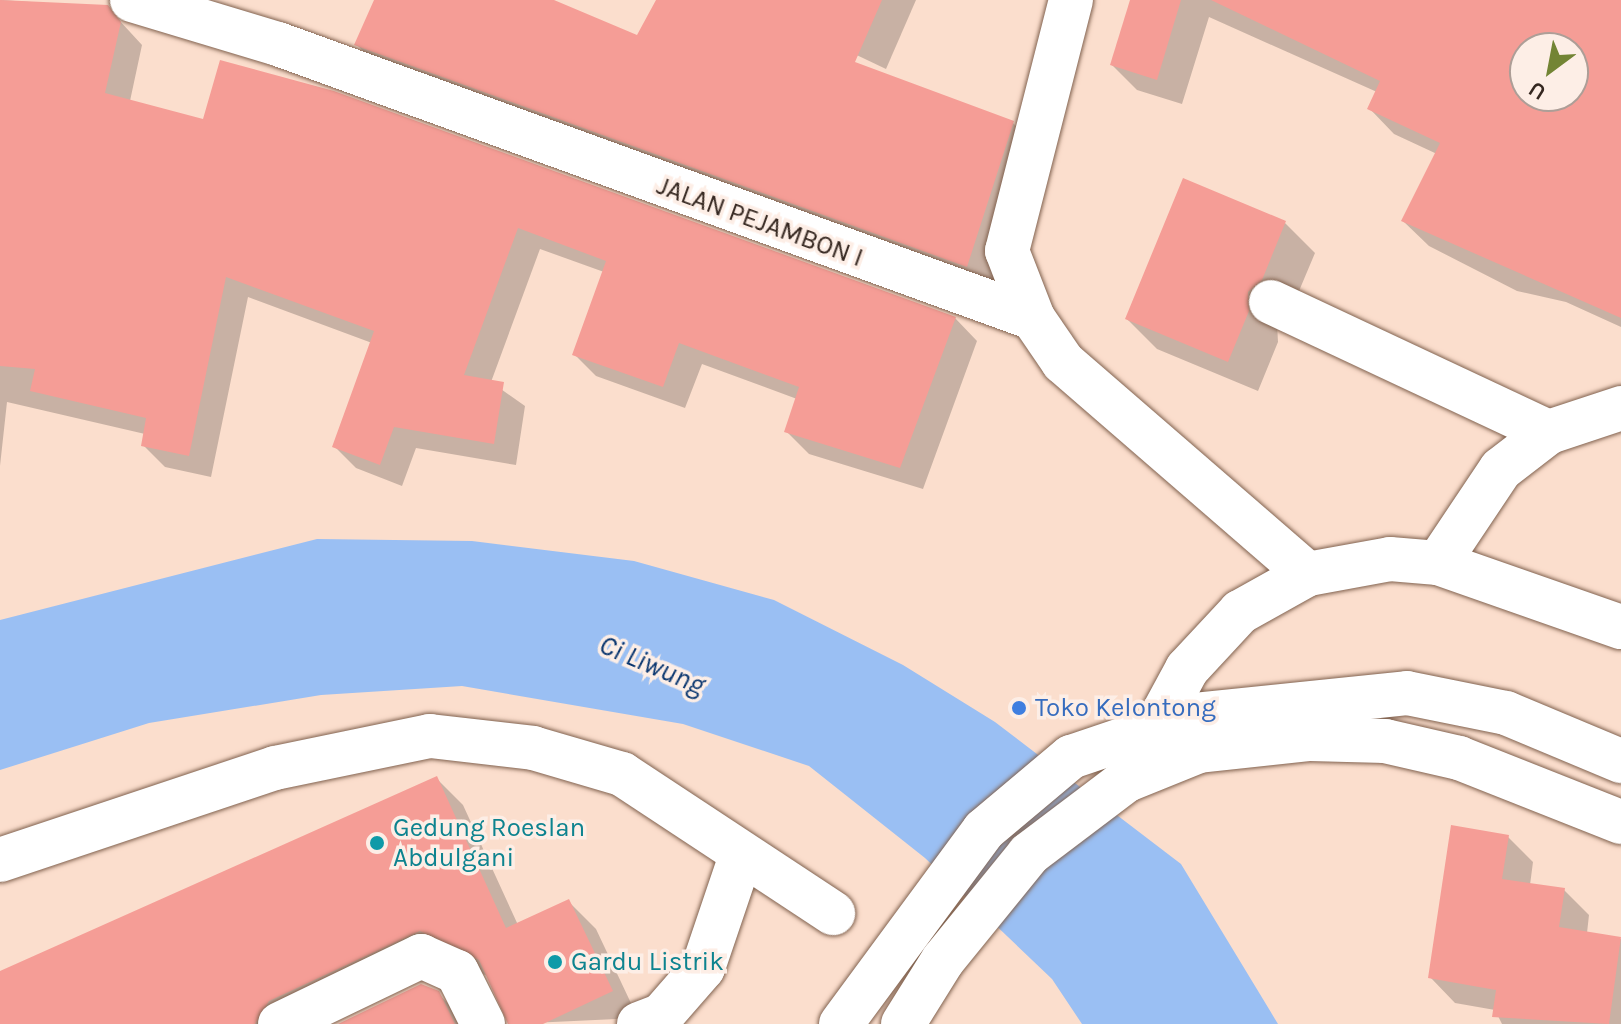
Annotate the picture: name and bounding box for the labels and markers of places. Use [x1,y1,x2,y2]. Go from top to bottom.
place label: Toko Kelontong [1035,692,1216,724]
marker: Toko Kelontong [1010,699,1028,717]
place label: Gedung Roeslan Abdulgani [393,812,585,874]
marker: Gedung Roeslan Abdulgani [368,834,386,852]
place label: Gardu Listrik [571,946,724,978]
marker: Gardu Listrik [546,953,564,971]

